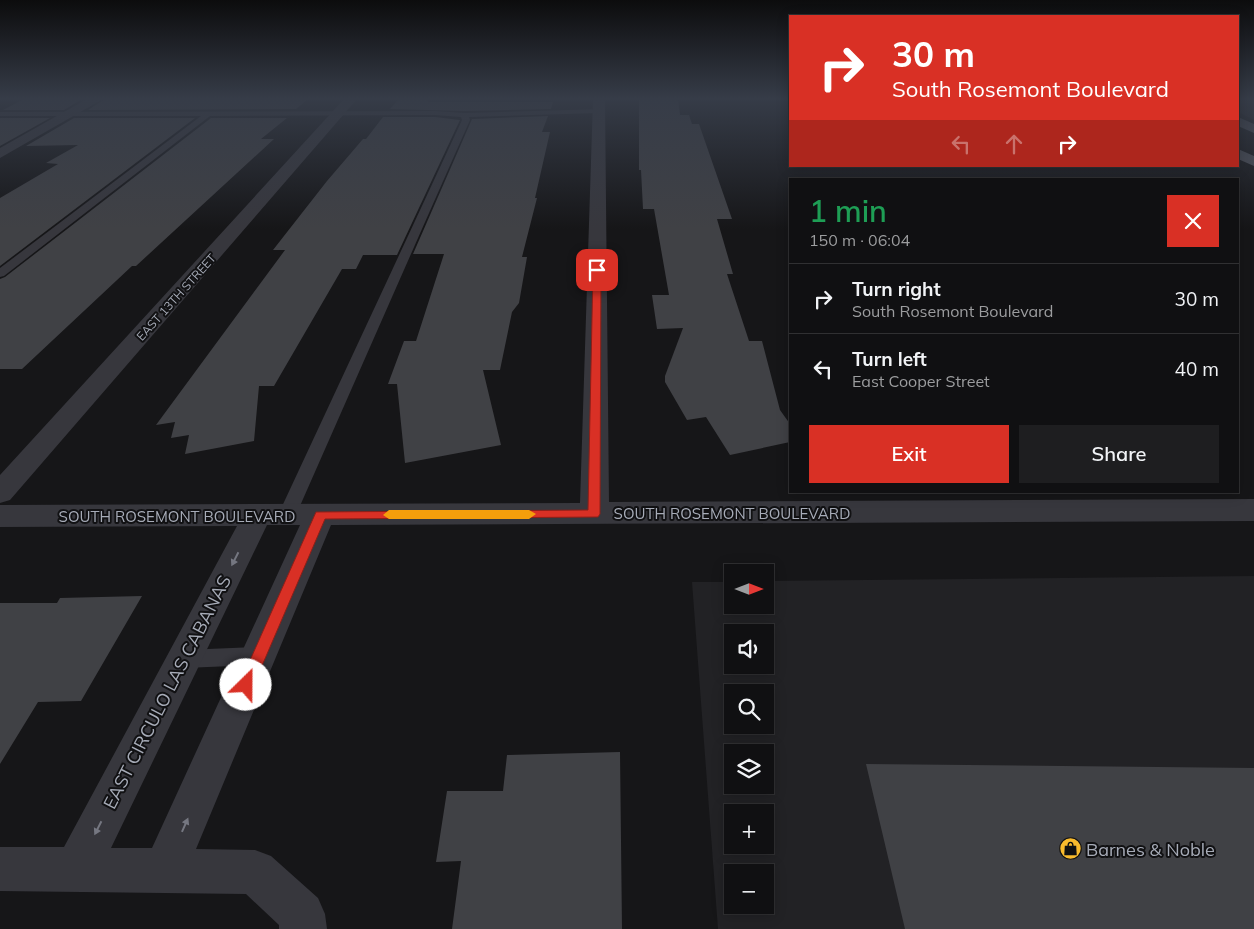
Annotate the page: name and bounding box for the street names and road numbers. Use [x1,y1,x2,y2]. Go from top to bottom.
street label: EAST 13TH STREET [133,250,219,343]
street label: SOUTH ROSEMONT BOULEVARD [614,504,850,523]
street label: SOUTH ROSEMONT BOULEVARD [59,507,295,526]
street label: EAST CIRCULO LAS CABANAS [98,571,236,813]

